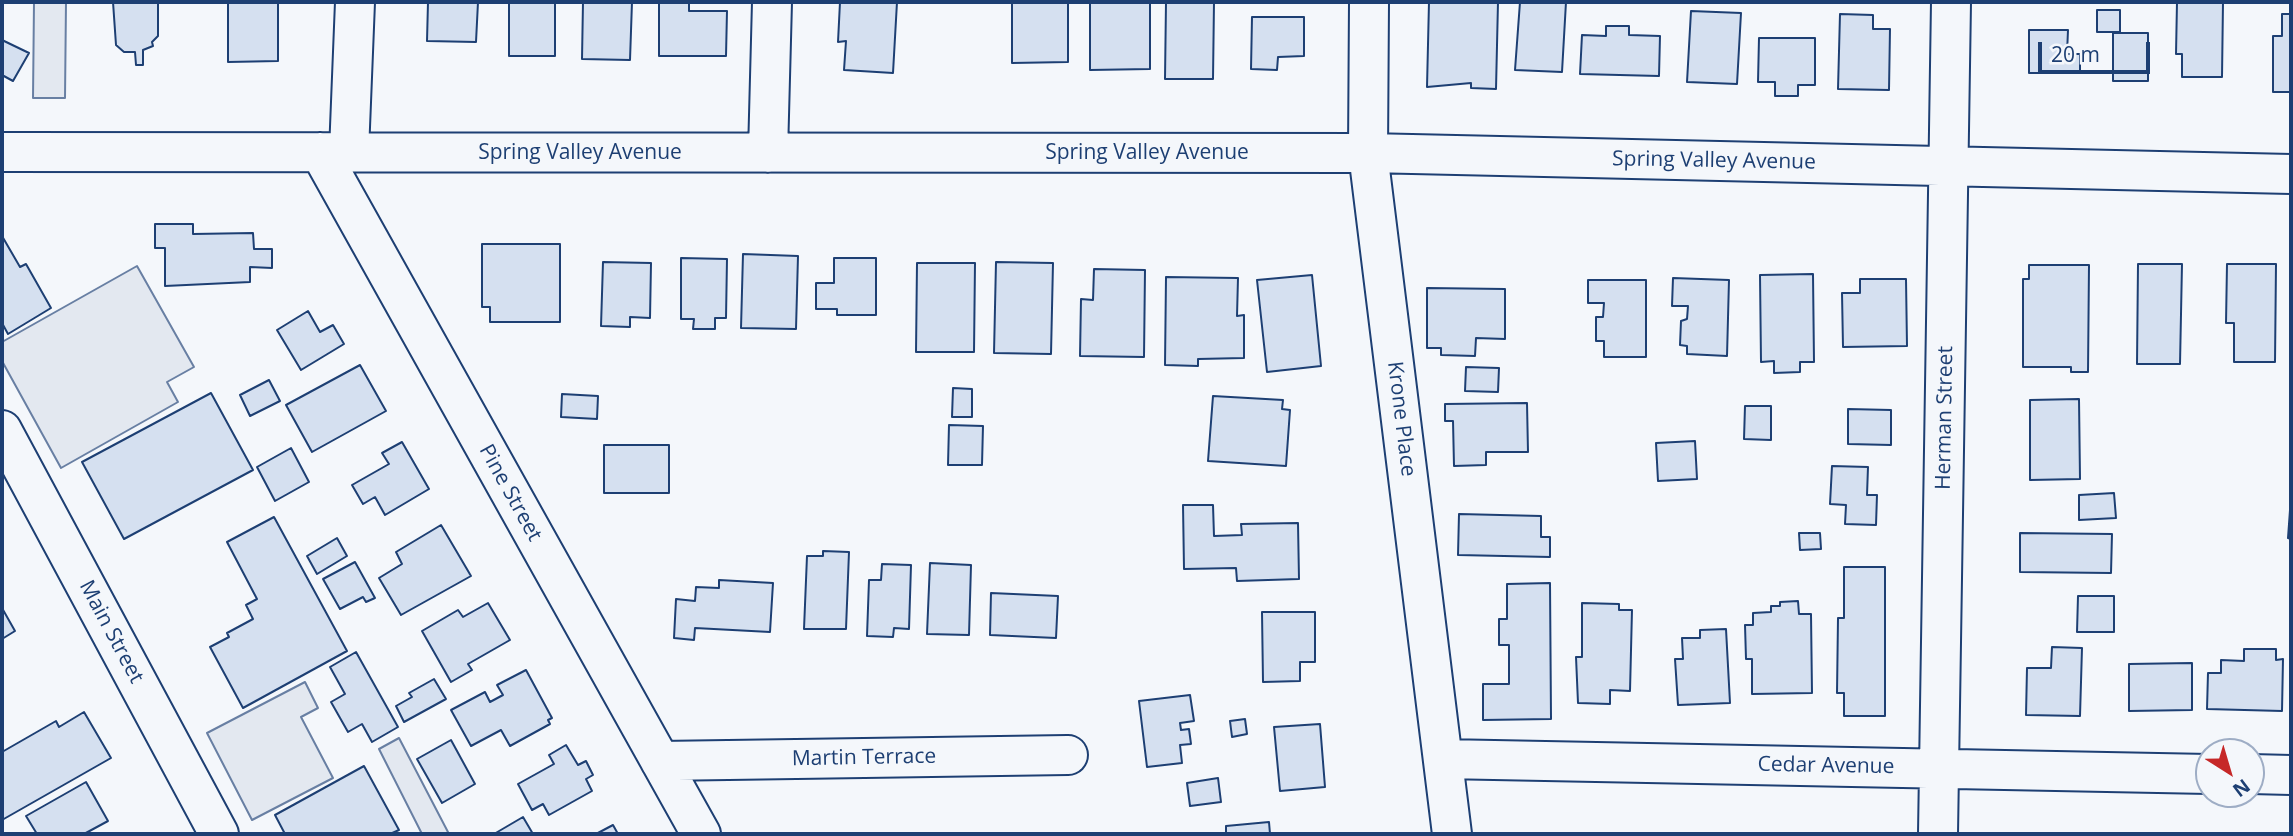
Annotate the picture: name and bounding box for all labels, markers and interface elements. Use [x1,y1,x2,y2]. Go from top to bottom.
scale bar [2041,28,2153,72]
text: 20 m [2051,40,2100,68]
street label: Spring Valley Avenue [478,140,682,166]
street label: Spring Valley Avenue [1045,140,1249,166]
street label: Spring Valley Avenue [1612,147,1816,175]
street label: Herman Street [1931,346,1959,490]
street label: Krone Place [1381,360,1421,478]
street label: Pine Street [473,440,547,546]
street label: Main Street [73,576,149,688]
north arrow [2195,738,2265,808]
street label: Martin Terrace [792,744,936,772]
street label: Cedar Avenue [1757,752,1895,780]
text: N [2227,773,2255,803]

